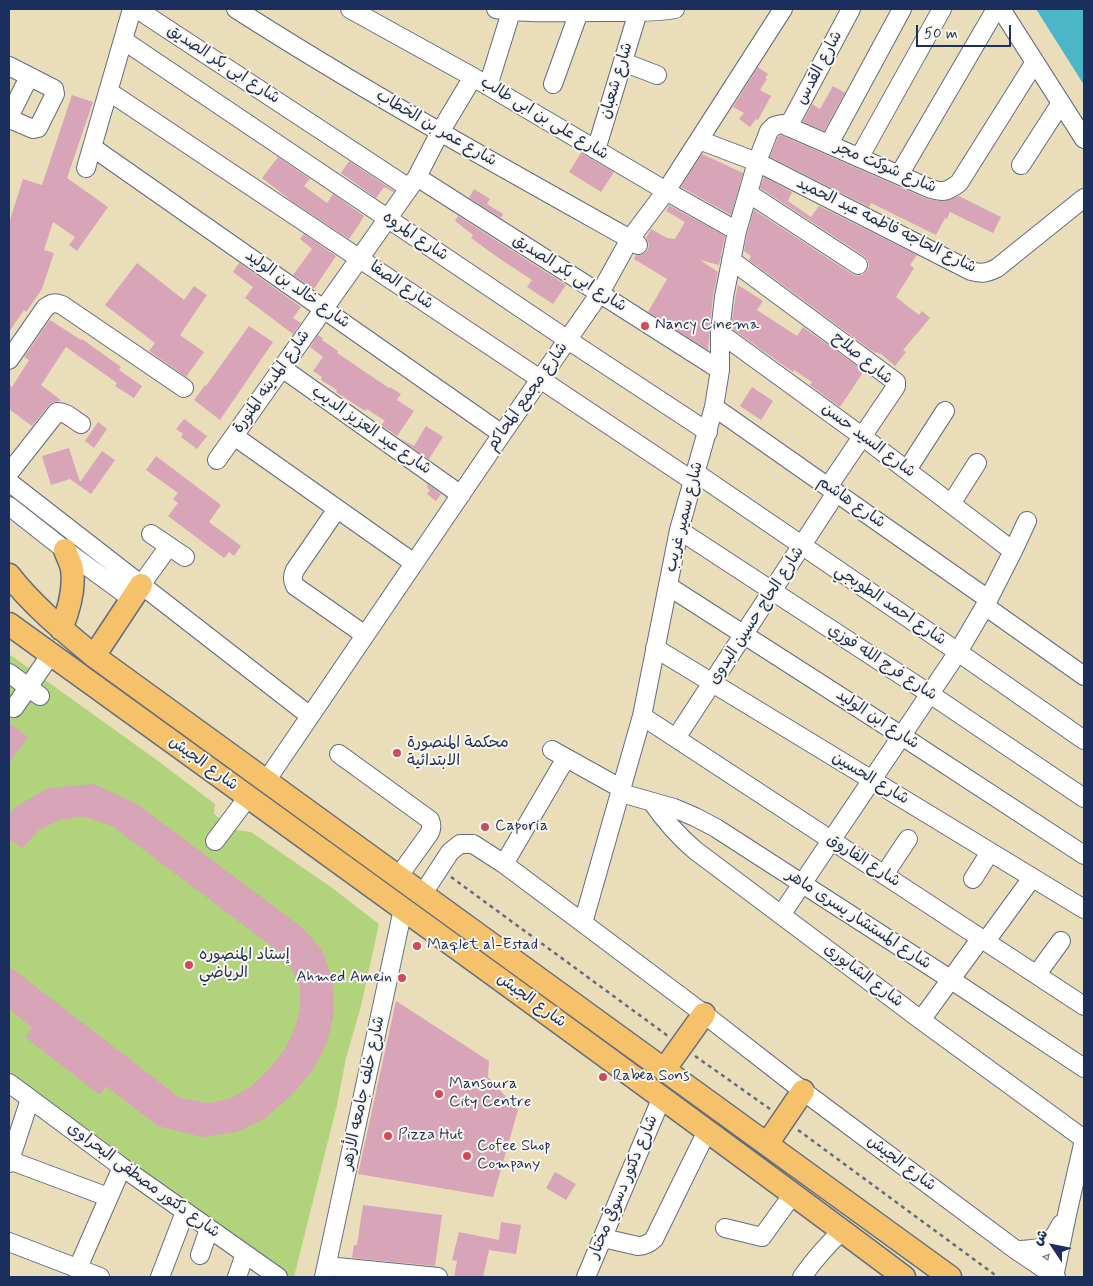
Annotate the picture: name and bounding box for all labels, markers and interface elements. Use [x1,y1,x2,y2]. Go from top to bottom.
scale bar [918,15,1013,47]
street label: شارع ابى بكر الصديق [163,21,283,109]
text: 50 m [924,24,958,44]
street label: شارع القدس [793,28,847,108]
street label: شارع شعبان [596,40,638,122]
street label: شارع على بن ابى طالب [477,73,611,165]
street label: شارع عمر بن الخطاب [372,87,500,171]
street label: شارع شوكت مجر [831,138,939,198]
street label: شارع الحاجه فاطمه عبد الحميد [793,174,979,278]
street label: شارع المروه [379,208,451,266]
street label: شارع ابى بكر الصديق [508,231,630,317]
street label: شارع خالد بن الوليد [241,247,353,333]
street label: شارع الصفا [365,258,437,314]
place label: Nancy Cinema [655,316,759,336]
marker: Nancy Cinema [639,320,651,332]
street label: شارع المدينه المنورة [229,327,315,437]
street label: شارع صلاح [828,329,896,389]
street label: شارع مجمع المحاكم [483,339,573,455]
street label: شارع عبد العزيز الديب [307,382,435,480]
street label: شارع السيد حسن [817,399,919,483]
street label: شارع سمير غريب [662,460,708,574]
street label: شارع هاشم [813,473,889,533]
street label: شارع الحاج حسين البدوى [705,543,809,689]
street label: شارع احمد الطوبجي [831,562,949,650]
street label: شارع فرج الله فوزي [824,621,940,705]
street label: شارع ابن الوليد [832,686,922,754]
street label: شارع الجيش [165,732,241,796]
place label: محكمة المنصورة الابتدائية [407,734,509,772]
marker: محكمة المنصورة الابتدائية [391,747,403,759]
street label: شارع الحسين [828,749,912,809]
place label: Caporia [495,817,548,837]
marker: Caporia [479,821,491,833]
street label: شارع الفاروق [823,830,903,892]
street label: شارع المستشار يسرى ماهر [782,866,934,974]
place label: Maqlet al-Estad [427,936,538,956]
marker: Maqlet al-Estad [411,940,423,952]
street label: شارع الشابورى [819,940,907,1012]
place label: إستاد المنصوره الرياضي [199,946,290,984]
marker: إستاد المنصوره الرياضي [183,959,195,971]
place label: Ahmed Amein [296,968,392,988]
street label: شارع الجيش [493,969,569,1033]
marker: Ahmed Amein [396,972,408,984]
street label: شارع خلف جامعه الأزهر [338,1014,390,1172]
place label: Rabea Sons [613,1067,690,1087]
marker: Rabea Sons [597,1071,609,1083]
place label: Mansoura City Centre [449,1075,531,1113]
marker: Mansoura City Centre [433,1088,445,1100]
street label: شارع دكتور دسوقي مختار [585,1113,663,1261]
street label: شارع دكتور مصطفى البحراوى [63,1119,223,1243]
place label: Pizza Hut [398,1126,463,1146]
marker: Pizza Hut [382,1130,394,1142]
street label: شارع الجيش [863,1132,939,1196]
place label: Cofee Shop Company [477,1137,551,1175]
marker: Cofee Shop Company [461,1150,473,1162]
north arrow [1028,1221,1078,1271]
text: ش [1029,1226,1052,1249]

